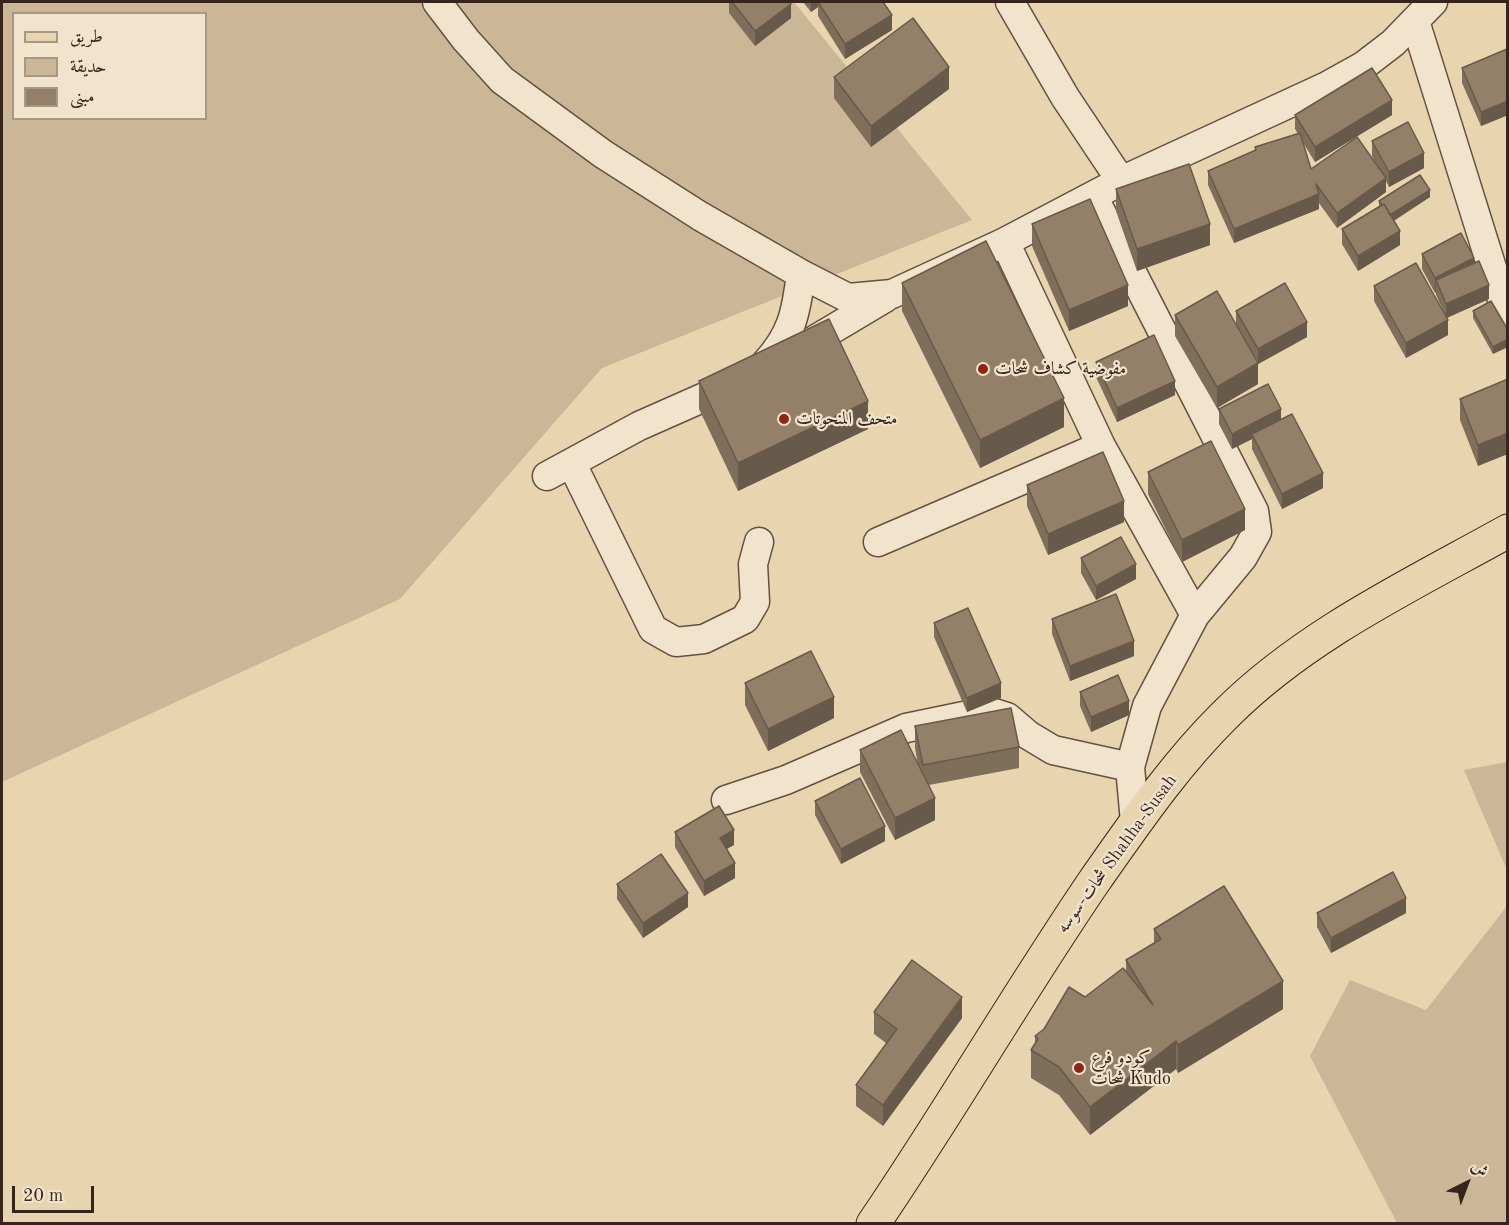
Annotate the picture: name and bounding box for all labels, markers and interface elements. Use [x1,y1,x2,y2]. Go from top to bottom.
legend [12,12,207,120]
text: طريق [70,28,103,46]
text: حديقة [70,58,106,76]
text: مبنى [70,88,95,106]
place label: مفوضية كشاف شحات [995,358,1126,380]
marker: مفوضية كشاف شحات [976,362,990,376]
place label: متحف المنحوتات [796,408,898,430]
marker: متحف المنحوتات [777,412,791,426]
street label: شحات-سوسه Shahha-Susah [1052,770,1182,938]
place label: كودو فرع شحات Kudo [1091,1047,1171,1090]
marker: كودو فرع شحات Kudo [1072,1061,1086,1075]
north arrow [1437,1153,1497,1213]
text: ش [1468,1158,1490,1181]
scale bar [15,1174,98,1212]
text: 20 m [23,1187,63,1205]

